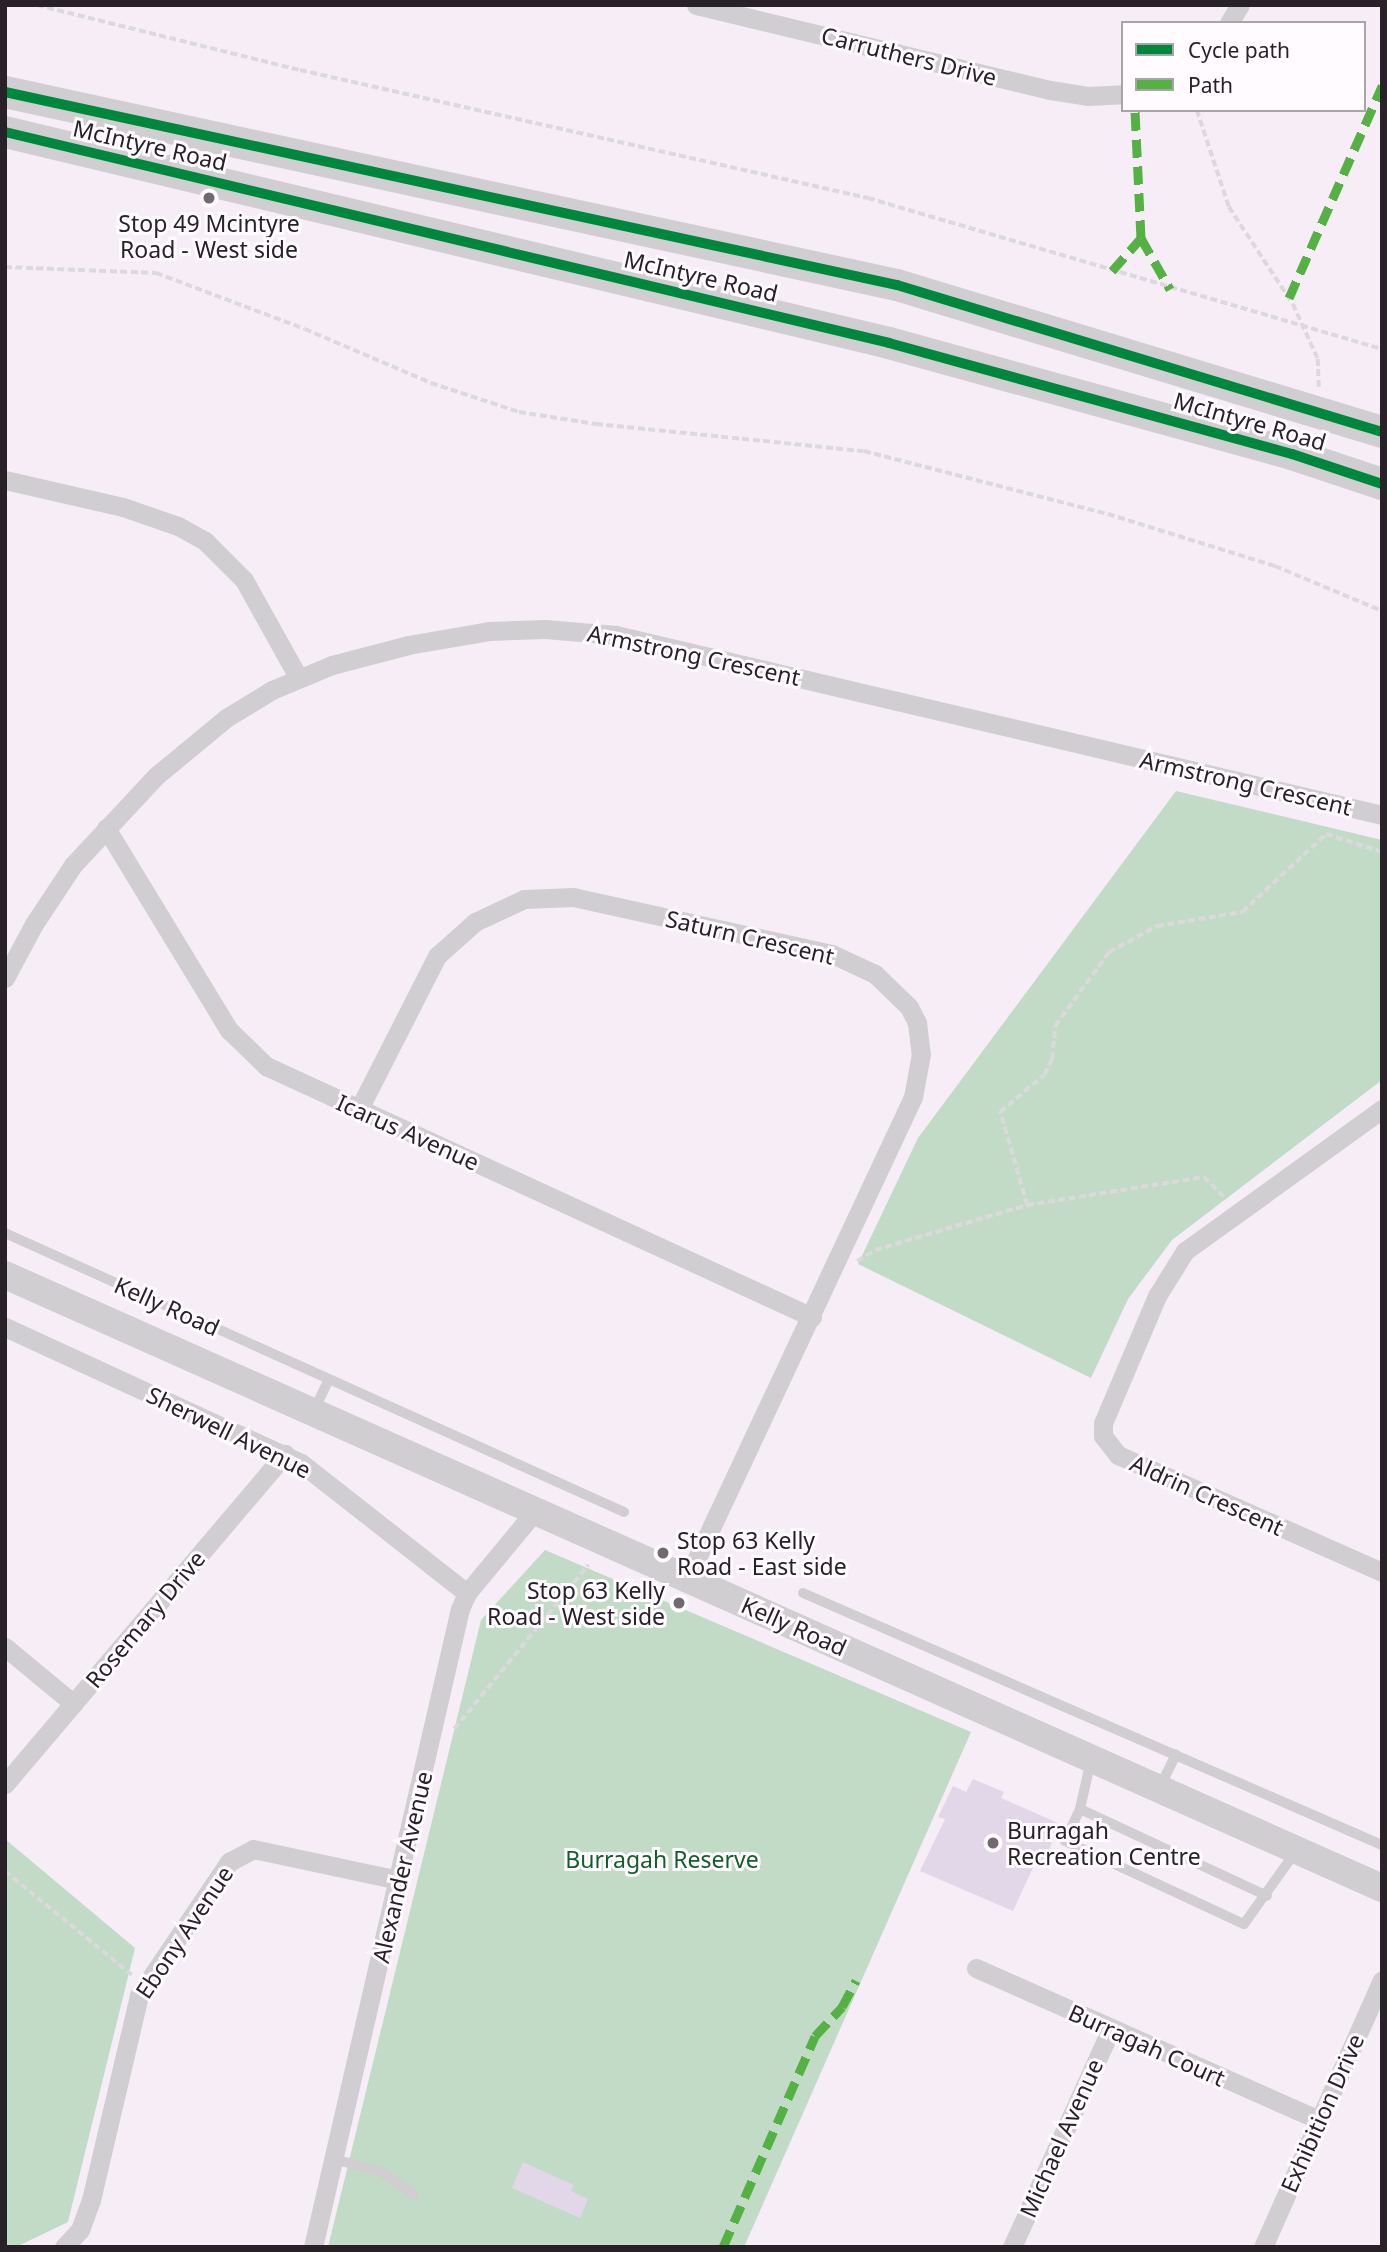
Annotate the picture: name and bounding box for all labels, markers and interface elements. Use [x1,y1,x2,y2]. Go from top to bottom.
street label: Carruthers Drive [819,21,999,91]
legend [1121,21,1366,112]
text: Cycle path [1188,36,1290,64]
text: Path [1188,71,1233,99]
street label: McIntyre Road [70,114,230,176]
marker: Stop 49 Mcintyre Road - West side [201,190,217,206]
place label: Stop 49 Mcintyre Road - West side [118,209,300,263]
street label: McIntyre Road [621,245,781,307]
street label: McIntyre Road [1171,386,1329,456]
street label: Armstrong Crescent [585,619,803,691]
street label: Armstrong Crescent [1137,745,1355,821]
street label: Saturn Crescent [663,904,837,970]
street label: Icarus Avenue [332,1088,484,1176]
street label: Kelly Road [110,1271,224,1341]
street label: Sherwell Avenue [143,1380,315,1484]
street label: Aldrin Crescent [1126,1449,1288,1541]
place label: Stop 63 Kelly Road - East side [677,1526,847,1580]
street label: Rosemary Drive [80,1545,210,1693]
marker: Stop 63 Kelly Road - East side [655,1545,671,1561]
place label: Stop 63 Kelly Road - West side [487,1576,665,1630]
street label: Kelly Road [737,1591,851,1661]
marker: Stop 63 Kelly Road - West side [671,1595,687,1611]
street label: Alexander Avenue [367,1769,437,1965]
place label: Burragah Recreation Centre [1007,1816,1201,1870]
marker: Burragah Recreation Centre [985,1835,1001,1851]
park label: Burragah Reserve [565,1845,759,1873]
street label: Ebony Avenue [130,1861,238,2003]
street label: Burragah Court [1065,1998,1229,2092]
street label: Exhibition Drive [1275,2030,1369,2196]
street label: Michael Avenue [1014,2054,1108,2222]

